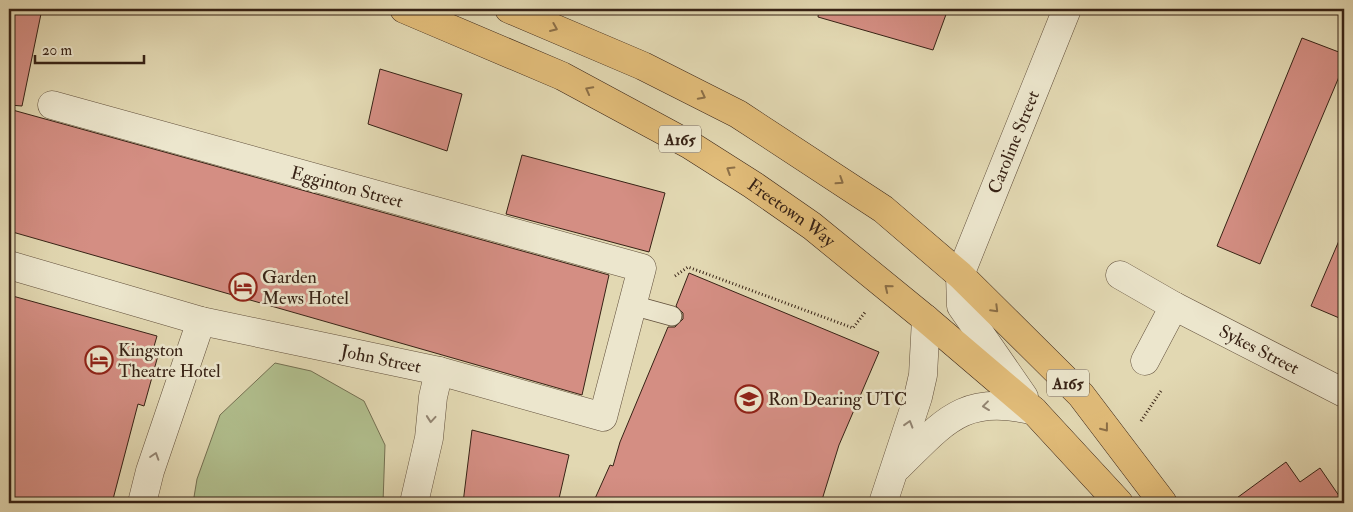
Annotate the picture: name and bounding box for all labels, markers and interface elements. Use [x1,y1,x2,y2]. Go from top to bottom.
one-way arrow [549,22,558,32]
scale bar [35,32,144,64]
text: 20 m [42,41,72,60]
one-way arrow [585,86,594,96]
street label: Caroline Street [983,87,1045,197]
one-way arrow [696,90,705,100]
road number: A165 [659,126,701,152]
street label: Egginton Street [288,161,406,214]
one-way arrow [726,167,735,177]
street label: Freetown Way [743,174,841,253]
one-way arrow [834,175,843,184]
place label: Garden Mews Hotel [262,266,349,310]
hotel icon: Garden Mews Hotel [228,272,258,302]
one-way arrow [885,286,894,294]
one-way arrow [989,303,998,312]
street label: Sykes Street [1215,320,1303,380]
place label: Kingston Theatre Hotel [118,339,221,383]
street label: John Street [338,339,423,379]
hotel icon: Kingston Theatre Hotel [84,345,114,375]
road number: A165 [1047,369,1089,396]
school or university icon: Ron Dearing UTC [734,384,764,414]
place label: Ron Dearing UTC [768,388,907,411]
one-way arrow [981,400,989,411]
one-way arrow [425,416,436,424]
one-way arrow [904,420,914,428]
one-way arrow [1100,422,1108,431]
one-way arrow [149,452,159,461]

